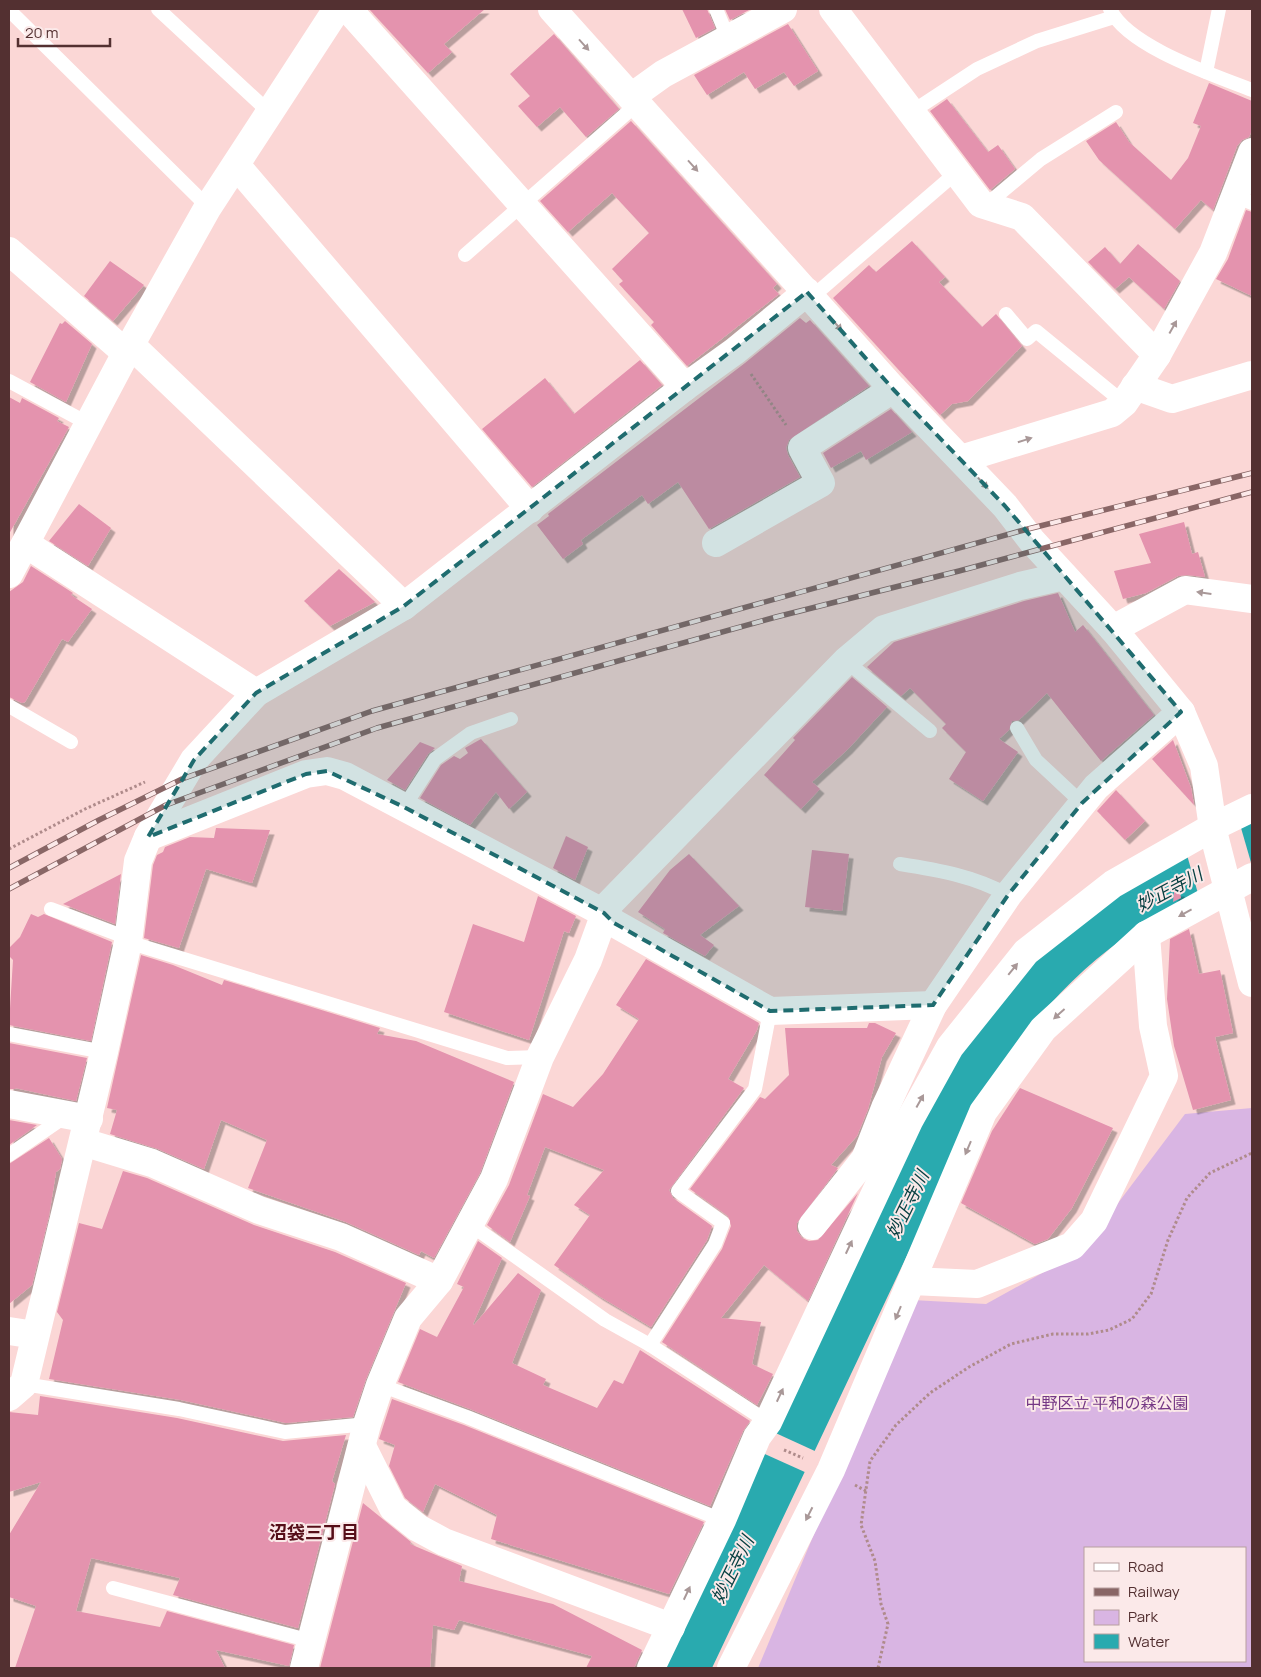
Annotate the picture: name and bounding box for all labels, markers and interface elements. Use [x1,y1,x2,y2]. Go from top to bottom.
scale bar [18,15,110,47]
text: 20 m [25,22,58,43]
one-way arrow [579,38,590,51]
one-way arrow [687,159,699,171]
one-way arrow [831,319,843,331]
one-way arrow [1169,319,1177,334]
one-way arrow [1017,435,1032,443]
one-way arrow [977,476,989,488]
one-way arrow [1196,588,1212,596]
water label: 妙正寺川 [1132,861,1208,916]
one-way arrow [1178,909,1192,917]
one-way arrow [1007,963,1018,976]
one-way arrow [1053,1009,1066,1020]
one-way arrow [916,1094,924,1109]
one-way arrow [964,1141,972,1155]
water label: 妙正寺川 [880,1165,934,1242]
one-way arrow [845,1240,853,1254]
one-way arrow [893,1306,901,1320]
one-way arrow [777,1388,785,1402]
park label: 中野区立 平和の森公園 [1025,1392,1189,1414]
one-way arrow [805,1507,813,1521]
district label: 沼袋三丁目 [269,1520,359,1544]
water label: 妙正寺川 [705,1530,759,1607]
legend [1084,1547,1246,1662]
text: Road [1128,1556,1164,1577]
text: Railway [1128,1581,1180,1602]
one-way arrow [684,1586,692,1600]
text: Park [1128,1606,1158,1627]
text: Water [1128,1631,1170,1652]

